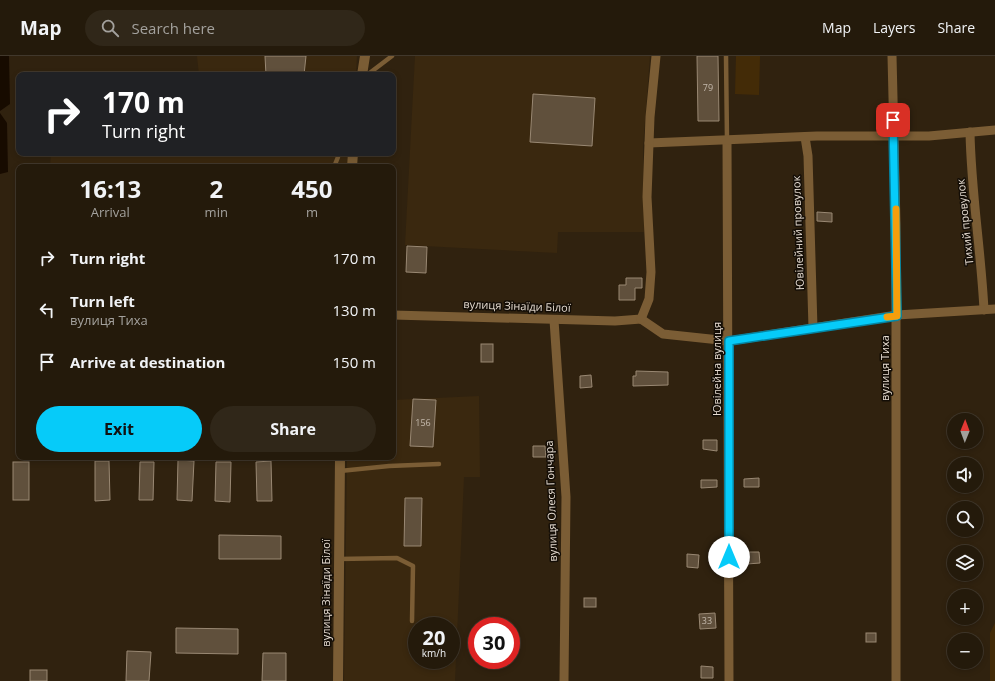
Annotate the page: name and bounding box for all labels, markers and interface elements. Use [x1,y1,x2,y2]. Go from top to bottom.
search box [85,10,365,46]
text: Map [20,15,61,41]
icon: search [99,17,121,39]
text: Search here [131,18,215,38]
text: Map [822,18,851,37]
text: Layers [873,18,915,37]
text: Share [937,18,975,37]
house number: 79 [703,81,713,94]
text: 170 m [102,83,185,121]
icon: right [36,88,88,140]
pin [876,103,910,137]
icon: arrive [882,109,904,131]
text: Turn right [102,119,185,143]
text: 16:13 [79,172,141,205]
text: 2 [209,172,223,205]
text: 450 [291,172,333,205]
street label: Ювілейний провулок [788,175,807,290]
street label: Тихий провулок [953,178,976,266]
text: Arrival [91,203,130,221]
text: min [205,203,228,221]
text: m [306,203,318,221]
icon: right [36,247,58,269]
text: Turn right [70,248,145,268]
text: 170 m [332,248,376,268]
text: Turn left [70,291,135,311]
street label: вулиця Зінаїди Білої [463,296,571,315]
icon: left [36,299,58,321]
text: 130 m [332,300,376,320]
text: вулиця Тиха [70,311,148,329]
street label: Ювілейна вулиця [709,322,724,416]
street label: вулиця Тиха [877,335,892,401]
icon: arrive [36,351,58,373]
text: Arrive at destination [70,352,225,372]
text: 150 m [332,352,376,372]
button: Exit [36,406,202,452]
button: Share [210,406,376,452]
north arrow [947,413,983,449]
map controls [947,413,983,669]
house number: 156 [415,416,431,429]
street label: вулиця Олеся Гончара [541,440,560,562]
button: sound [947,457,983,493]
button: search [947,501,983,537]
position arrow [708,536,750,578]
street label: вулиця Зінаїди Білої [318,539,333,647]
button: layers [947,545,983,581]
button: + [947,589,983,625]
house number: 33 [702,614,712,627]
speed limit sign: 30 [468,617,520,669]
text: 20 [423,624,445,651]
button: − [947,633,983,669]
text: km/h [422,646,446,660]

